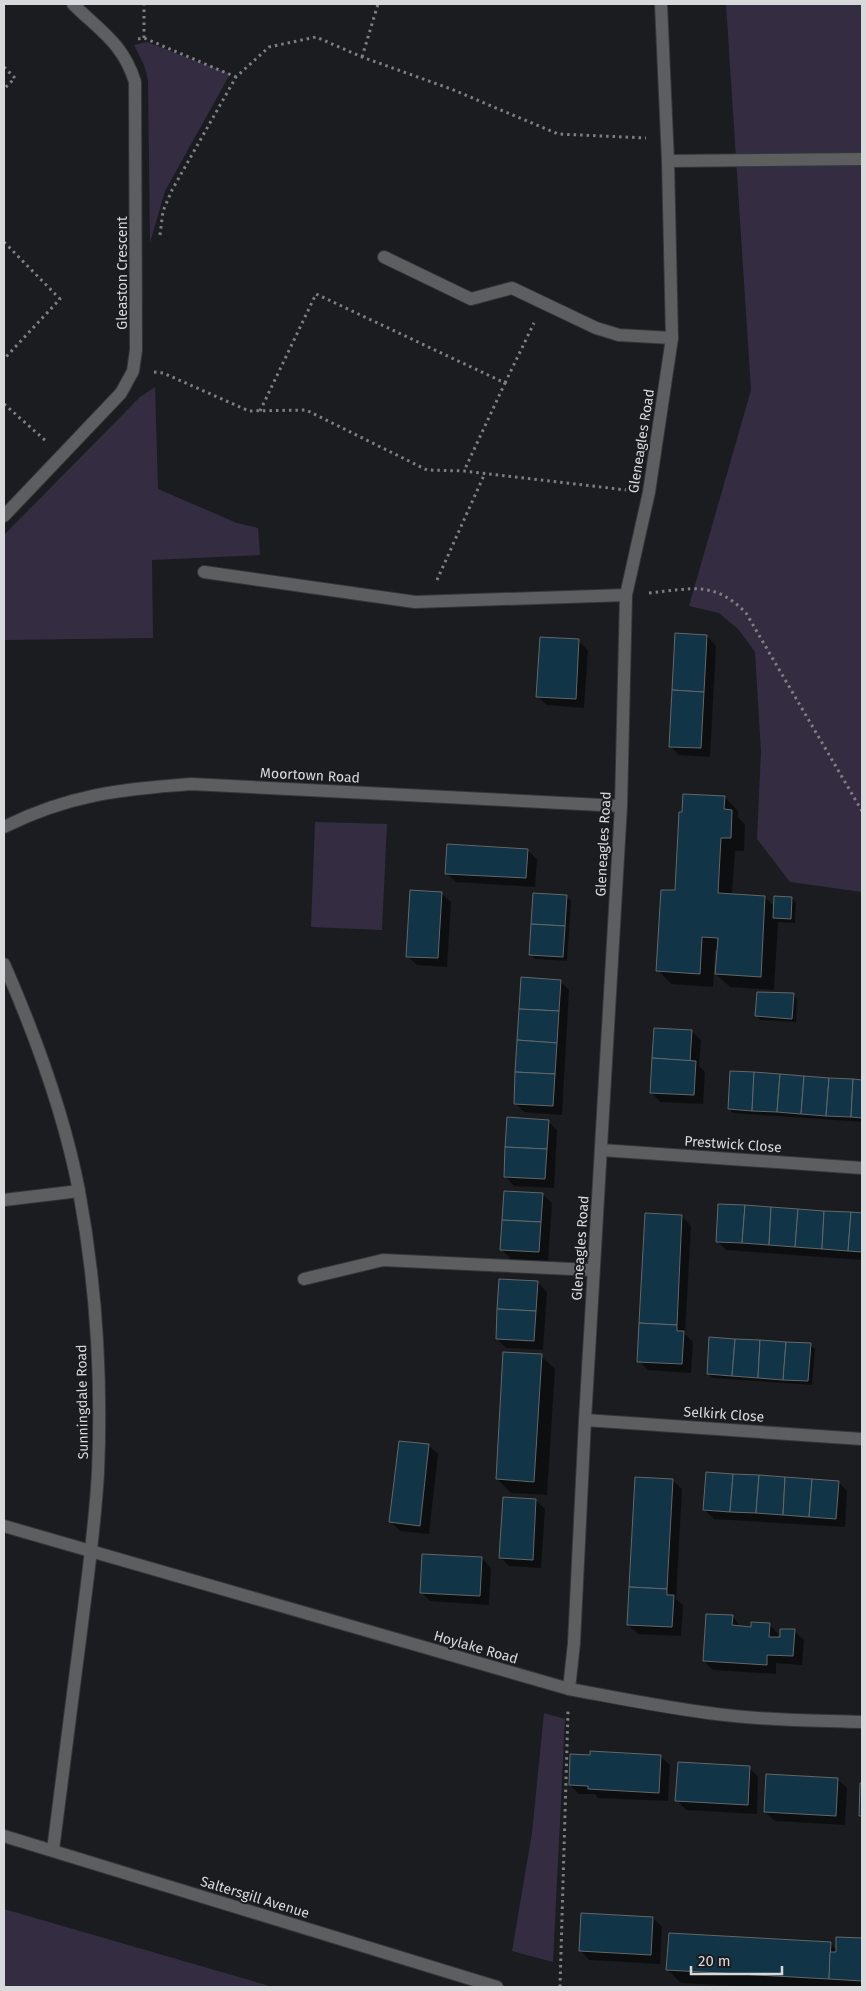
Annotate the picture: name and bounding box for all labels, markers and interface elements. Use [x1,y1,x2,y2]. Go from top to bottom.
street label: Gleaston Crescent [114,215,131,330]
street label: Gleneagles Road [625,388,658,494]
street label: Moortown Road [260,764,360,787]
street label: Gleneagles Road [592,791,615,897]
street label: Prestwick Close [684,1133,782,1156]
street label: Gleneagles Road [568,1195,593,1301]
street label: Sunningdale Road [73,1344,92,1460]
street label: Selkirk Close [683,1403,765,1426]
street label: Hoylake Road [432,1627,520,1668]
street label: Saltersgill Avenue [198,1873,311,1922]
scale bar [691,1944,782,1976]
text: 20 m [698,1952,731,1970]

